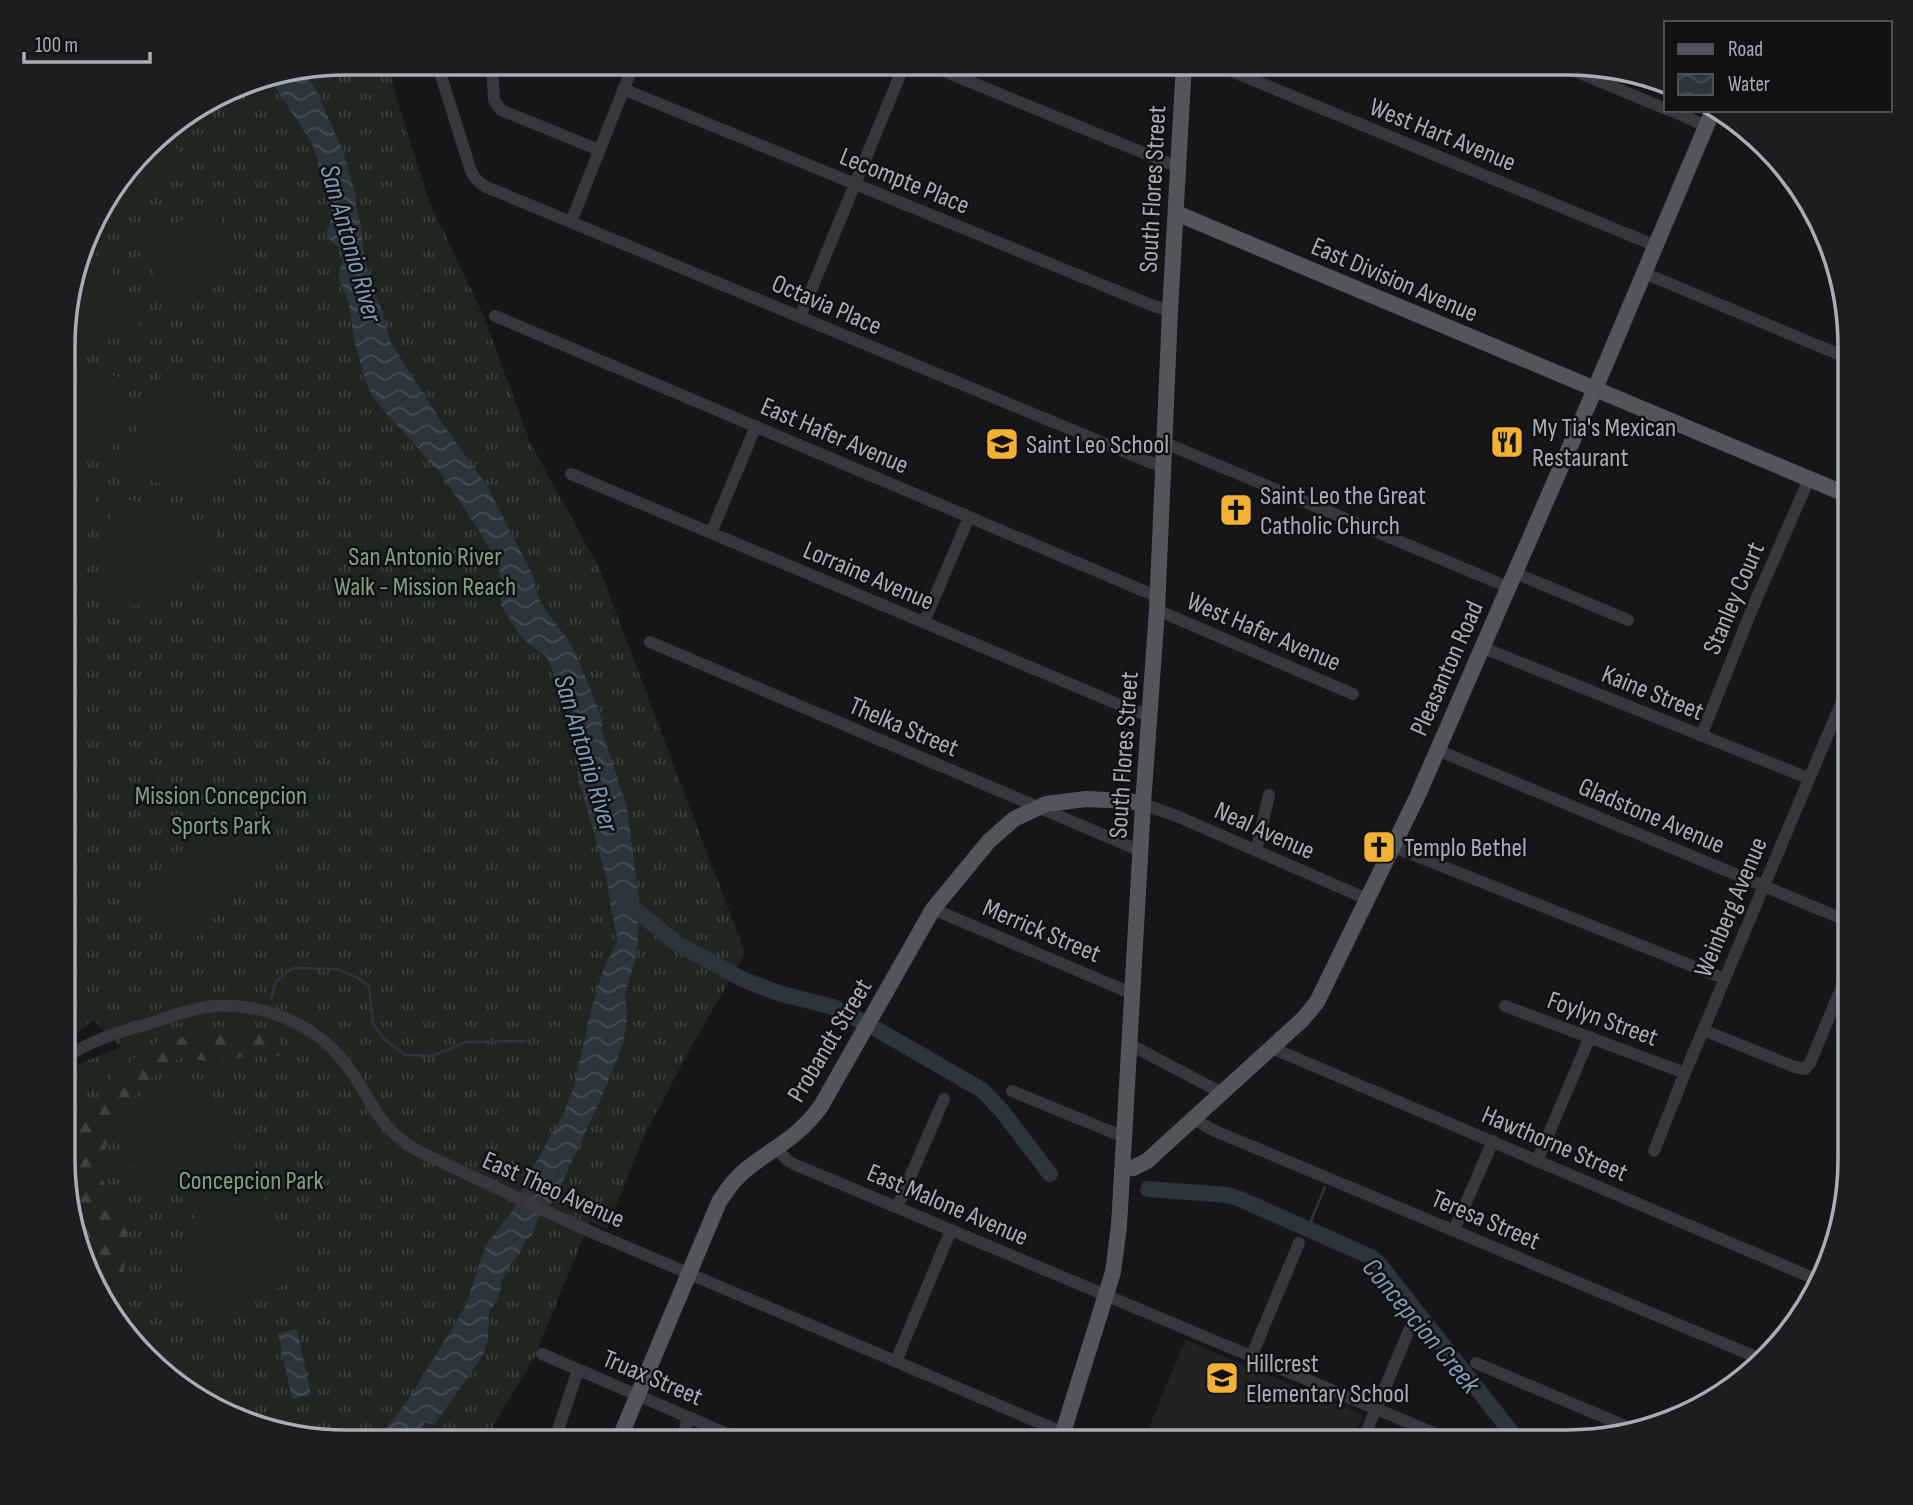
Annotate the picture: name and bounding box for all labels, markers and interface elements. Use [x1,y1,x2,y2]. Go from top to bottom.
scale bar [24,21,150,65]
legend [1664,21,1892,112]
text: 100 m [35,33,78,58]
text: Road [1728,37,1763,62]
text: Water [1728,72,1770,97]
street label: West Hart Avenue [1365,92,1520,179]
street label: South Flores Street [1134,105,1173,273]
street label: Lecompte Place [835,141,974,221]
water label: San Antonio River [312,161,389,327]
street label: East Division Avenue [1306,231,1482,329]
street label: Octavia Place [767,268,886,342]
street label: East Hafer Avenue [756,391,913,481]
place label: My Tia's Mexican Restaurant [1532,413,1676,474]
restaurant icon: My Tia's Mexican Restaurant [1488,423,1526,461]
school or university icon: Saint Leo School [983,425,1021,463]
place label: Saint Leo School [1026,430,1169,461]
place label: Saint Leo the Great Catholic Church [1260,481,1426,542]
church icon: Saint Leo the Great Catholic Church [1217,491,1255,529]
street label: Lorraine Avenue [798,535,938,618]
street label: Stanley Court [1697,538,1772,659]
park label: San Antonio River Walk - Mission Reach [334,542,516,603]
street label: West Hafer Avenue [1182,586,1345,679]
street label: Pleasanton Road [1404,597,1491,741]
street label: Kaine Street [1597,659,1708,728]
water label: San Antonio River [546,671,625,837]
street label: South Flores Street [1103,671,1146,840]
street label: Thelka Street [844,691,963,764]
street label: Gladstone Avenue [1574,772,1729,861]
park label: Mission Concepcion Sports Park [135,781,307,842]
street label: Neal Avenue [1210,796,1319,867]
church icon: Templo Bethel [1360,828,1398,866]
place label: Templo Bethel [1404,833,1527,864]
street label: Weinberg Avenue [1688,833,1775,982]
street label: Merrick Street [978,893,1105,970]
street label: Probandt Street [781,973,879,1108]
street label: Foylyn Street [1543,985,1662,1054]
street label: Hawthorne Street [1477,1100,1632,1189]
street label: East Theo Avenue [478,1145,629,1235]
street label: East Malone Avenue [862,1157,1033,1253]
park label: Concepcion Park [178,1166,324,1197]
street label: Teresa Street [1426,1184,1544,1257]
water label: Concepcion Creek [1355,1252,1488,1401]
street label: Truax Street [598,1343,707,1413]
place label: Hillcrest Elementary School [1246,1349,1409,1410]
school or university icon: Hillcrest Elementary School [1203,1359,1241,1397]

